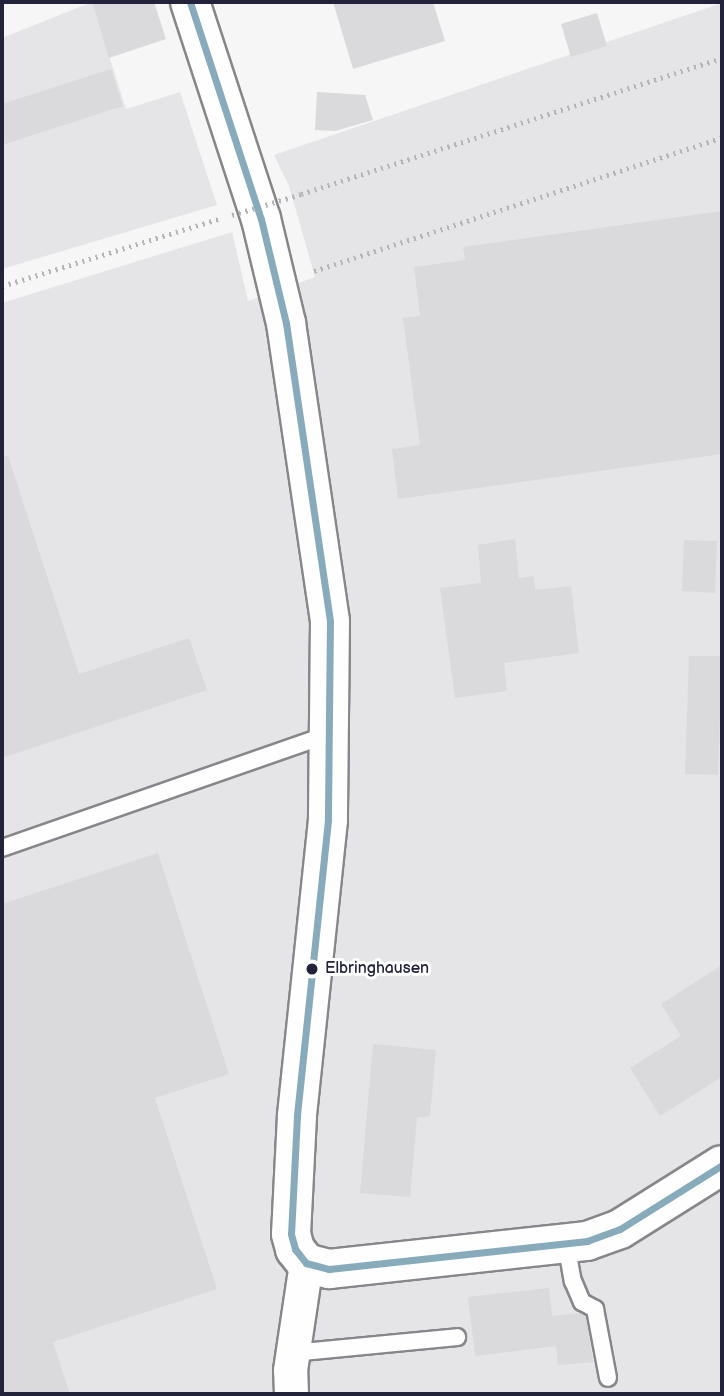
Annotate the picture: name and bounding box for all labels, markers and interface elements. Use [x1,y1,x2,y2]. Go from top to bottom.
place label: Elbringhausen [325,959,429,979]
marker: Elbringhausen [305,962,319,976]

